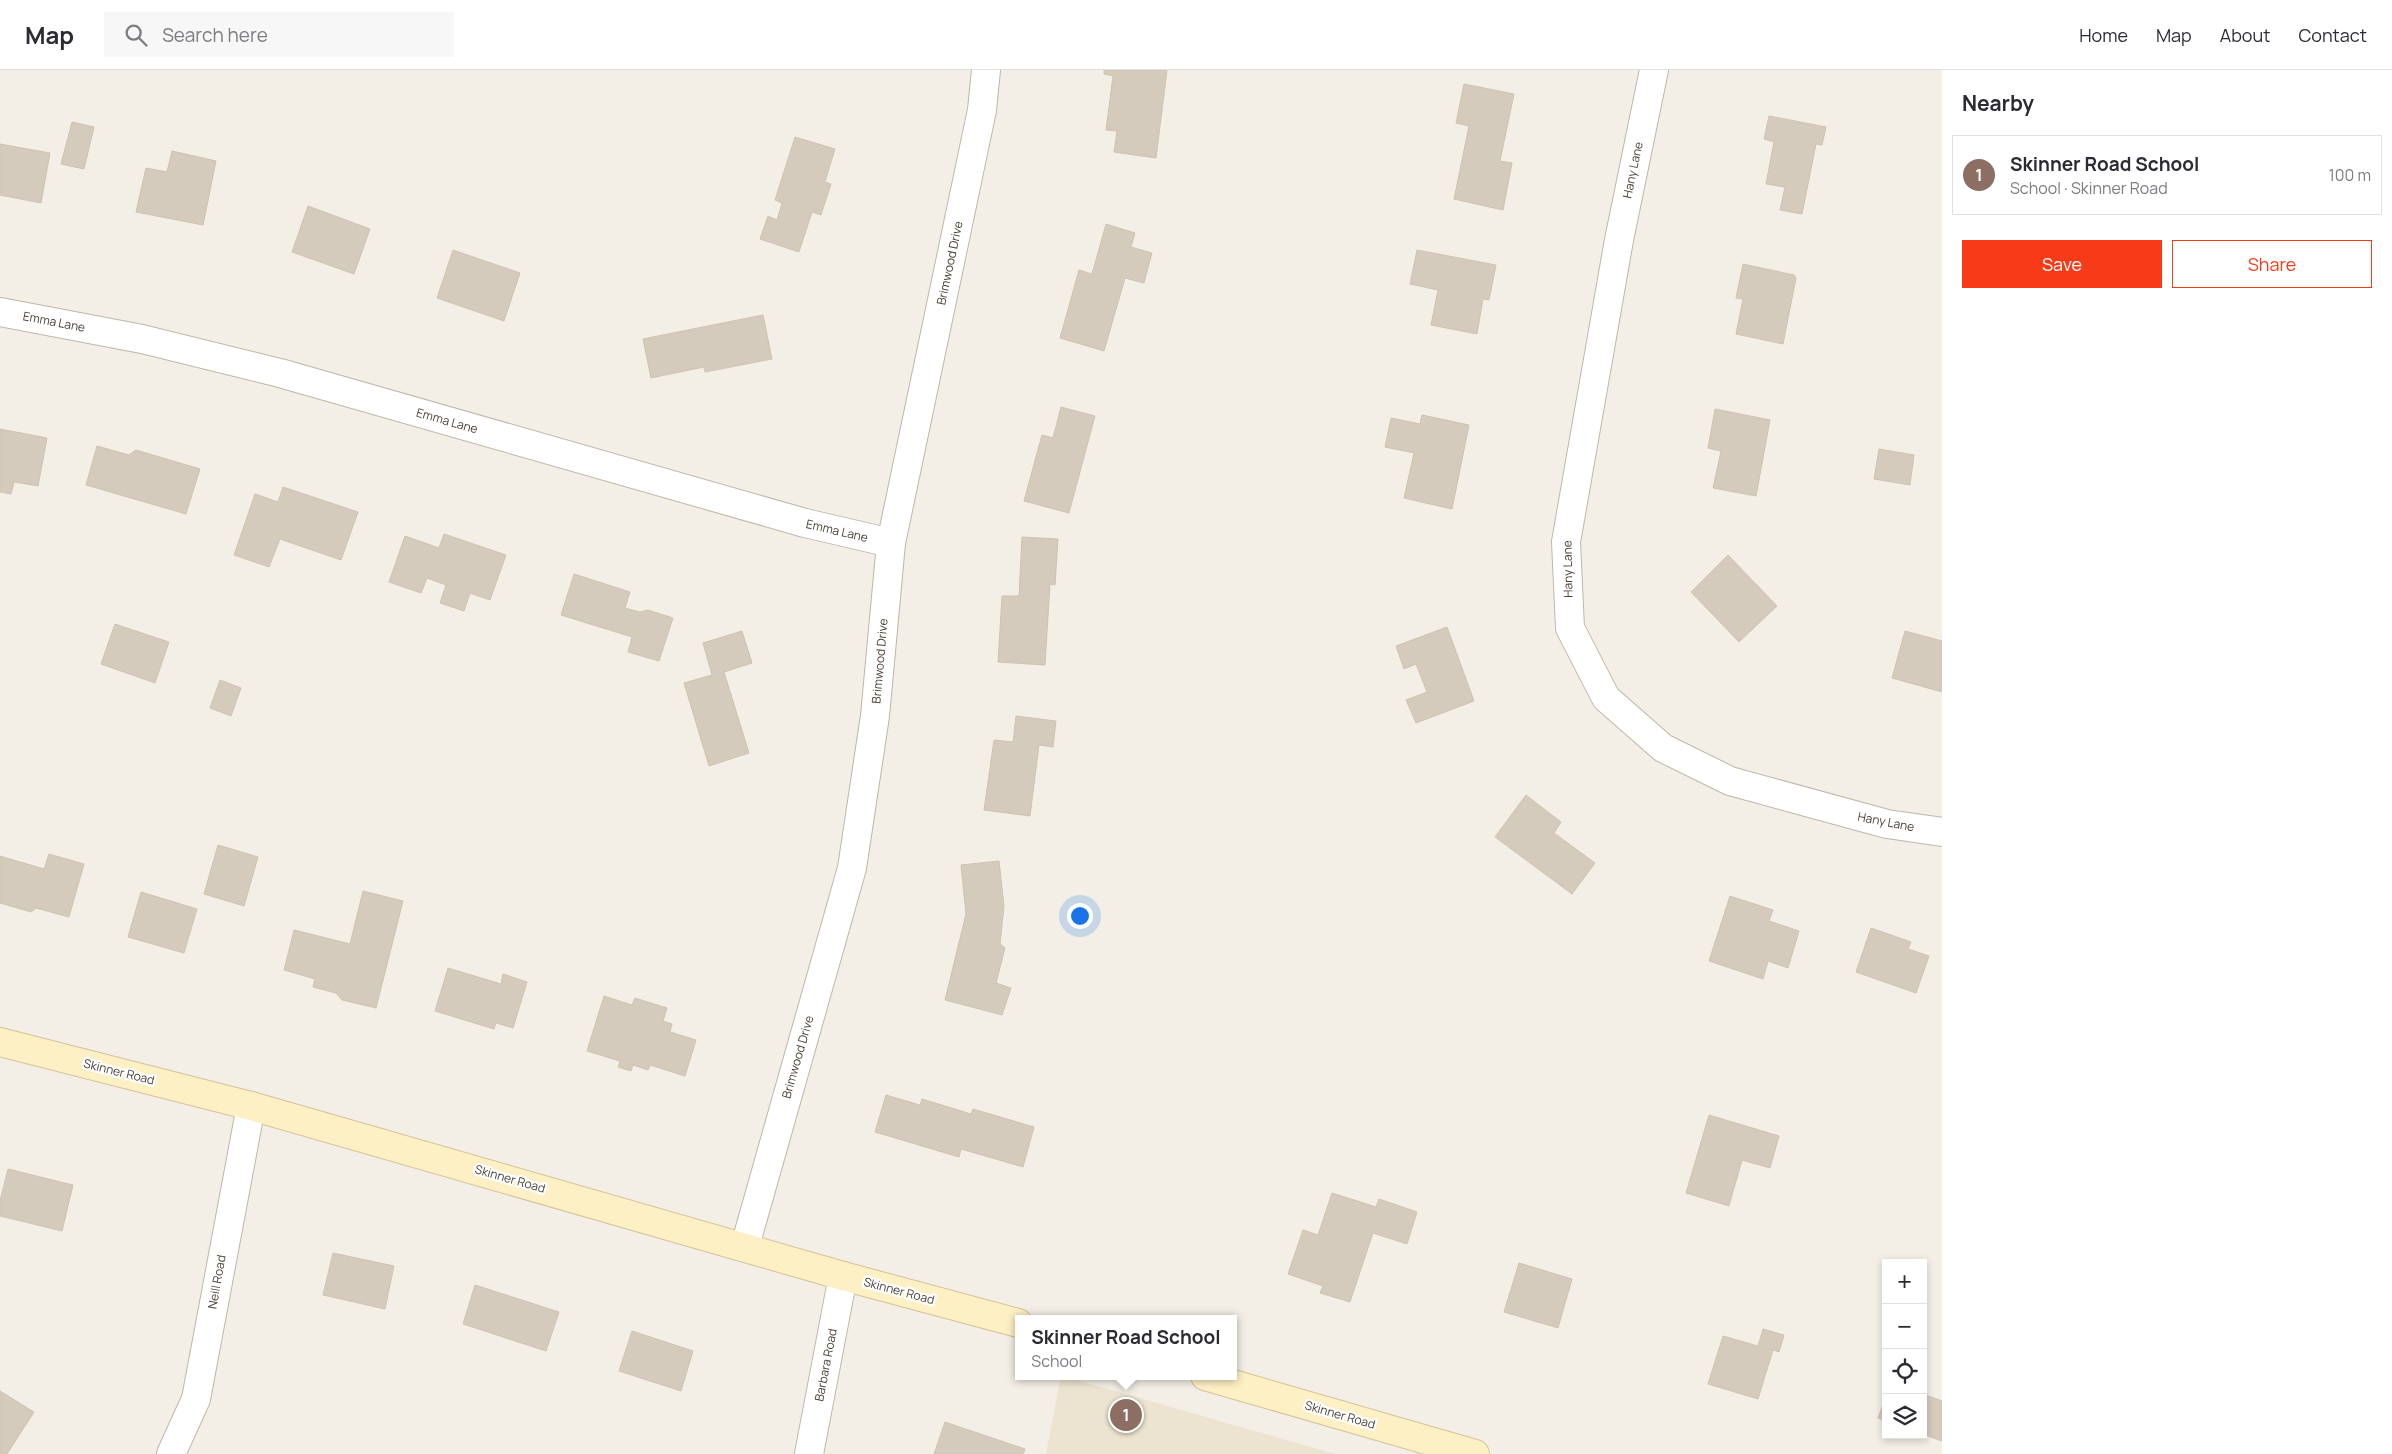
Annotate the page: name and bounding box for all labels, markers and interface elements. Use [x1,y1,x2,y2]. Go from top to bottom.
search box [104,12,454,57]
text: Map [25,18,74,51]
icon: search [122,21,150,49]
text: Search here [162,22,268,48]
text: Home [2079,23,2128,47]
text: Map [2156,23,2192,47]
text: About [2220,23,2270,47]
text: Contact [2298,23,2367,47]
text: Nearby [1962,89,2034,117]
street label: Hany Lane [1618,140,1647,200]
text: Skinner Road School [2010,151,2199,177]
text: 1 [1975,164,1983,186]
text: 100 m [2328,164,2371,186]
text: School · Skinner Road [2010,177,2168,199]
street label: Brimwood Drive [932,219,967,306]
button: Save [1962,240,2162,288]
button: Share [2172,240,2372,288]
street label: Emma Lane [21,307,87,336]
street label: Emma Lane [414,404,480,437]
street label: Emma Lane [804,515,870,546]
street label: Hany Lane [1559,540,1576,598]
street label: Brimwood Drive [867,618,892,704]
street label: Hany Lane [1856,808,1916,835]
your location [1067,903,1093,929]
street label: Brimwood Drive [778,1013,817,1100]
street label: Skinner Road [82,1054,156,1089]
street label: Skinner Road [473,1160,547,1197]
street label: Neill Road [203,1254,230,1310]
map controls [1882,1259,1927,1439]
button: + [1882,1259,1927,1304]
street label: Skinner Road [862,1273,936,1308]
button: − [1882,1304,1927,1349]
popup [1015,1315,1237,1380]
text: Skinner Road School [1031,1324,1221,1350]
street label: Barbara Road [810,1327,841,1403]
button: locate [1882,1349,1927,1394]
text: School [1031,1350,1082,1372]
button: layers [1882,1394,1927,1439]
pin: 1 [1110,1396,1142,1434]
street label: Skinner Road [1303,1396,1377,1433]

